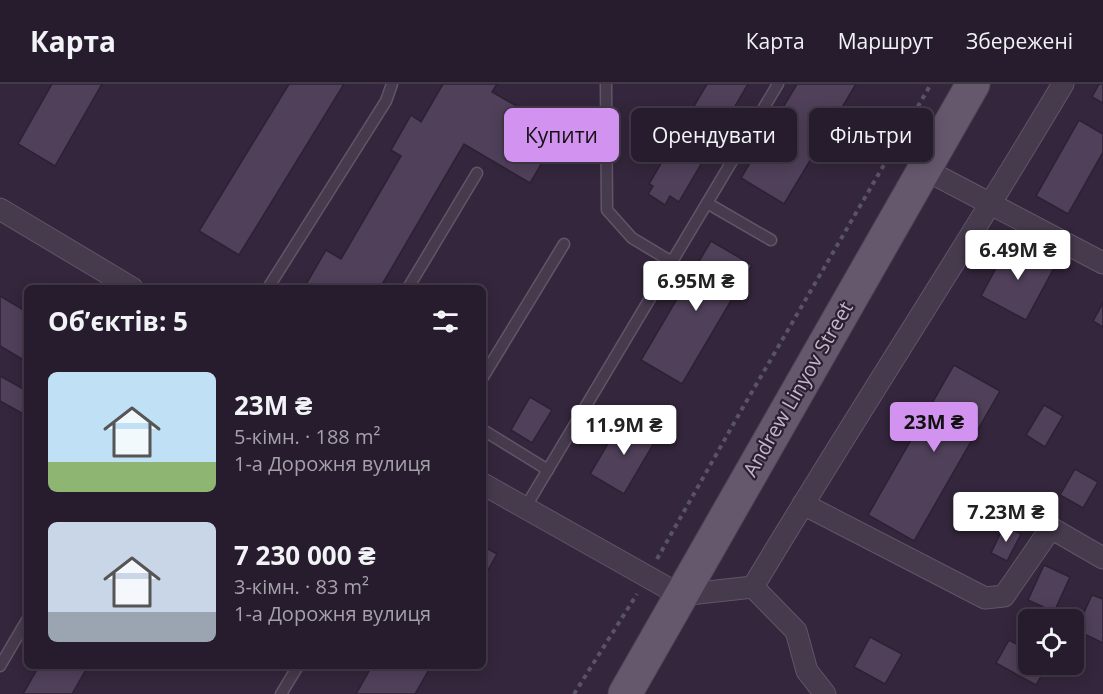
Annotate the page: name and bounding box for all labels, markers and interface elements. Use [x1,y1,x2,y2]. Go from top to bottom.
text: Карта [30,22,116,60]
text: Карта [746,27,805,55]
text: Маршрут [838,27,933,55]
text: Збережені [966,27,1073,55]
chip: Купити [504,108,619,162]
chip: Орендувати [631,108,797,162]
chip: Фільтри [809,108,933,162]
pin: 6.49M ₴ [963,230,1073,281]
text: 6.49M ₴ [979,236,1057,263]
pin: 6.95M ₴ [641,261,751,312]
text: 6.95M ₴ [657,267,735,294]
street label: Andrew Linyov Street [736,296,859,481]
text: Об’єктів: 5 [48,303,188,339]
icon: filters [429,305,462,338]
text: 23M ₴ [234,387,312,423]
icon: home [96,396,168,468]
pin: 23M ₴ [892,402,976,453]
pin: 11.9M ₴ [569,405,679,456]
text: 23M ₴ [904,408,964,435]
text: 11.9M ₴ [585,411,663,438]
text: 5-кімн. · 188 m² [234,423,380,450]
text: 1-а Дорожня вулиця [234,450,431,477]
pin: 7.23M ₴ [951,492,1061,543]
text: 7.23M ₴ [967,498,1045,525]
text: 7 230 000 ₴ [234,537,376,573]
icon: home [96,546,168,618]
text: 3-кімн. · 83 m² [234,573,369,600]
text: 1-а Дорожня вулиця [234,600,431,627]
map controls [1018,609,1084,675]
button: locate [1018,609,1084,675]

